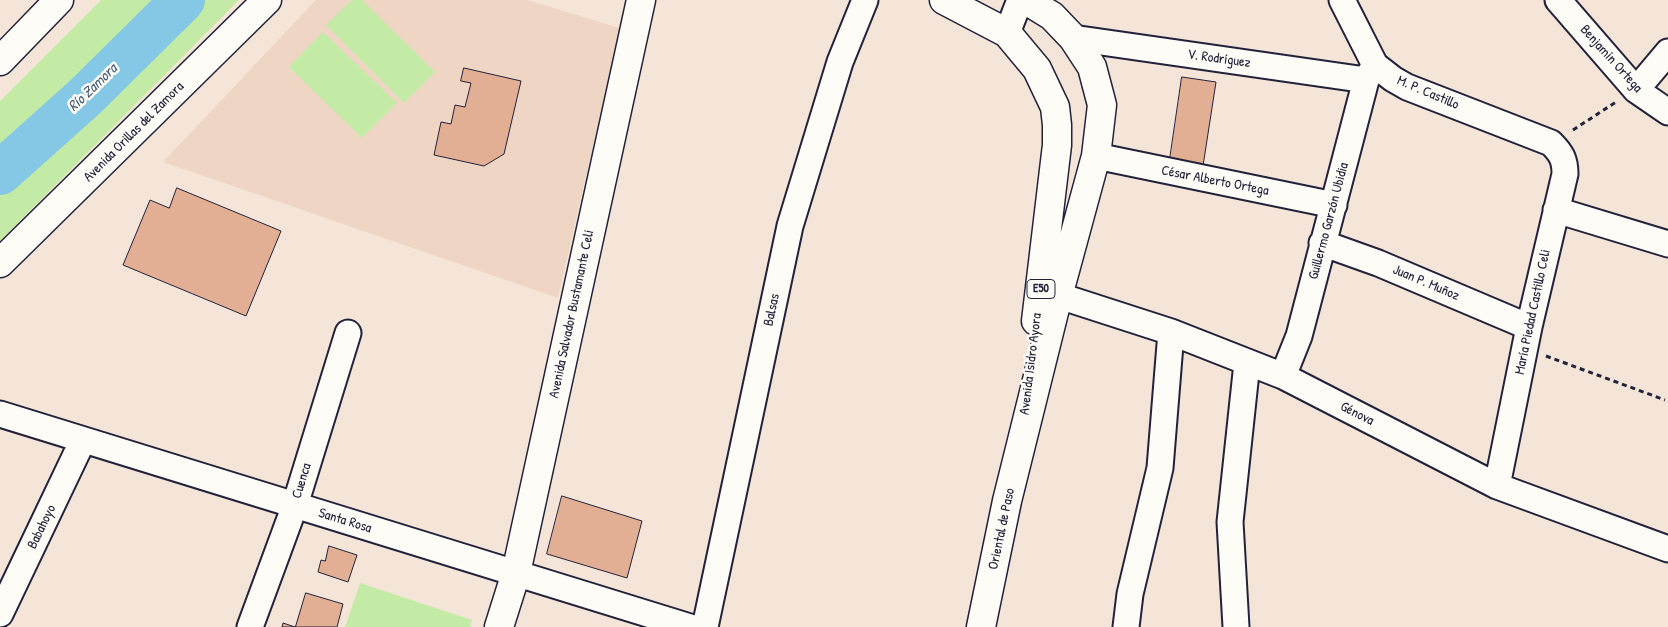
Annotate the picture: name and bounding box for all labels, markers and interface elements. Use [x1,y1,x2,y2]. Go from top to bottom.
street label: Benjamín Ortega [1576,22,1646,96]
street label: V. Rodríguez [1186,46,1252,72]
water label: Río Zamora [65,60,121,116]
street label: M. P. Castillo [1394,72,1462,114]
street label: Avenida Orillas del Zamora [80,78,188,186]
street label: Guillermo Garzón Ubidia [1305,161,1353,281]
street label: César Alberto Ortega [1160,162,1270,200]
street label: Avenida Salvador Bustamante Celi [546,228,598,400]
street label: María Piedad Castillo Celi [1512,248,1554,376]
street label: Juan P. Muñoz [1390,261,1462,305]
road number: E50 [1027,280,1055,298]
street label: Balsas [760,292,784,328]
street label: Avenida Isidro Ayora [1016,312,1046,416]
street label: Génova [1337,398,1377,430]
street label: Cuenca [289,461,315,501]
street label: Oriental de Paso [985,487,1019,571]
street label: Babahoyo [24,502,60,552]
street label: Santa Rosa [316,505,374,537]

